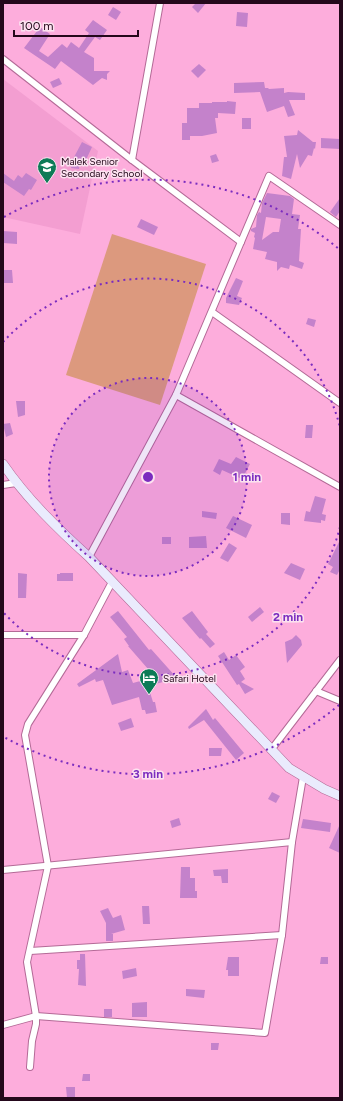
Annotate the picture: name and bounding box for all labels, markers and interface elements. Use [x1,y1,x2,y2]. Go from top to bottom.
scale bar [14,12,138,38]
text: 100 m [20,19,54,33]
place label: Malek Senior Secondary School [61,155,142,180]
school or university icon: Malek Senior Secondary School [36,156,58,184]
centre of rings [141,470,155,484]
text: 1 min [233,470,261,484]
text: 2 min [273,610,303,624]
hotel icon: Safari Hotel [138,667,160,695]
place label: Safari Hotel [163,672,216,685]
text: 3 min [133,767,163,781]

